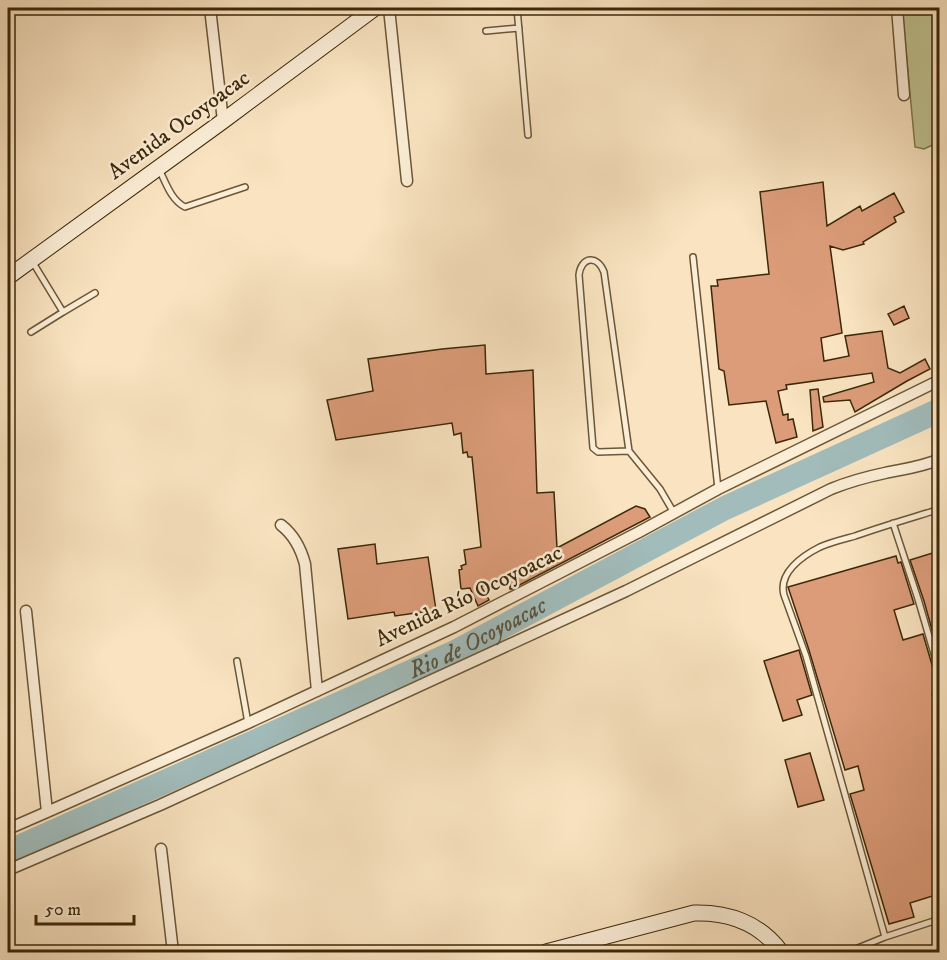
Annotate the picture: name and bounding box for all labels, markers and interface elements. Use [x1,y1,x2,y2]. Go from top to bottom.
street label: Avenida Ocoyoacac [103,64,255,186]
street label: Avenida Río Ocoyoacac [371,539,567,653]
water label: Rio de Ocoyoacac [403,590,553,686]
scale bar [36,888,134,926]
text: 50 m [45,899,81,921]

